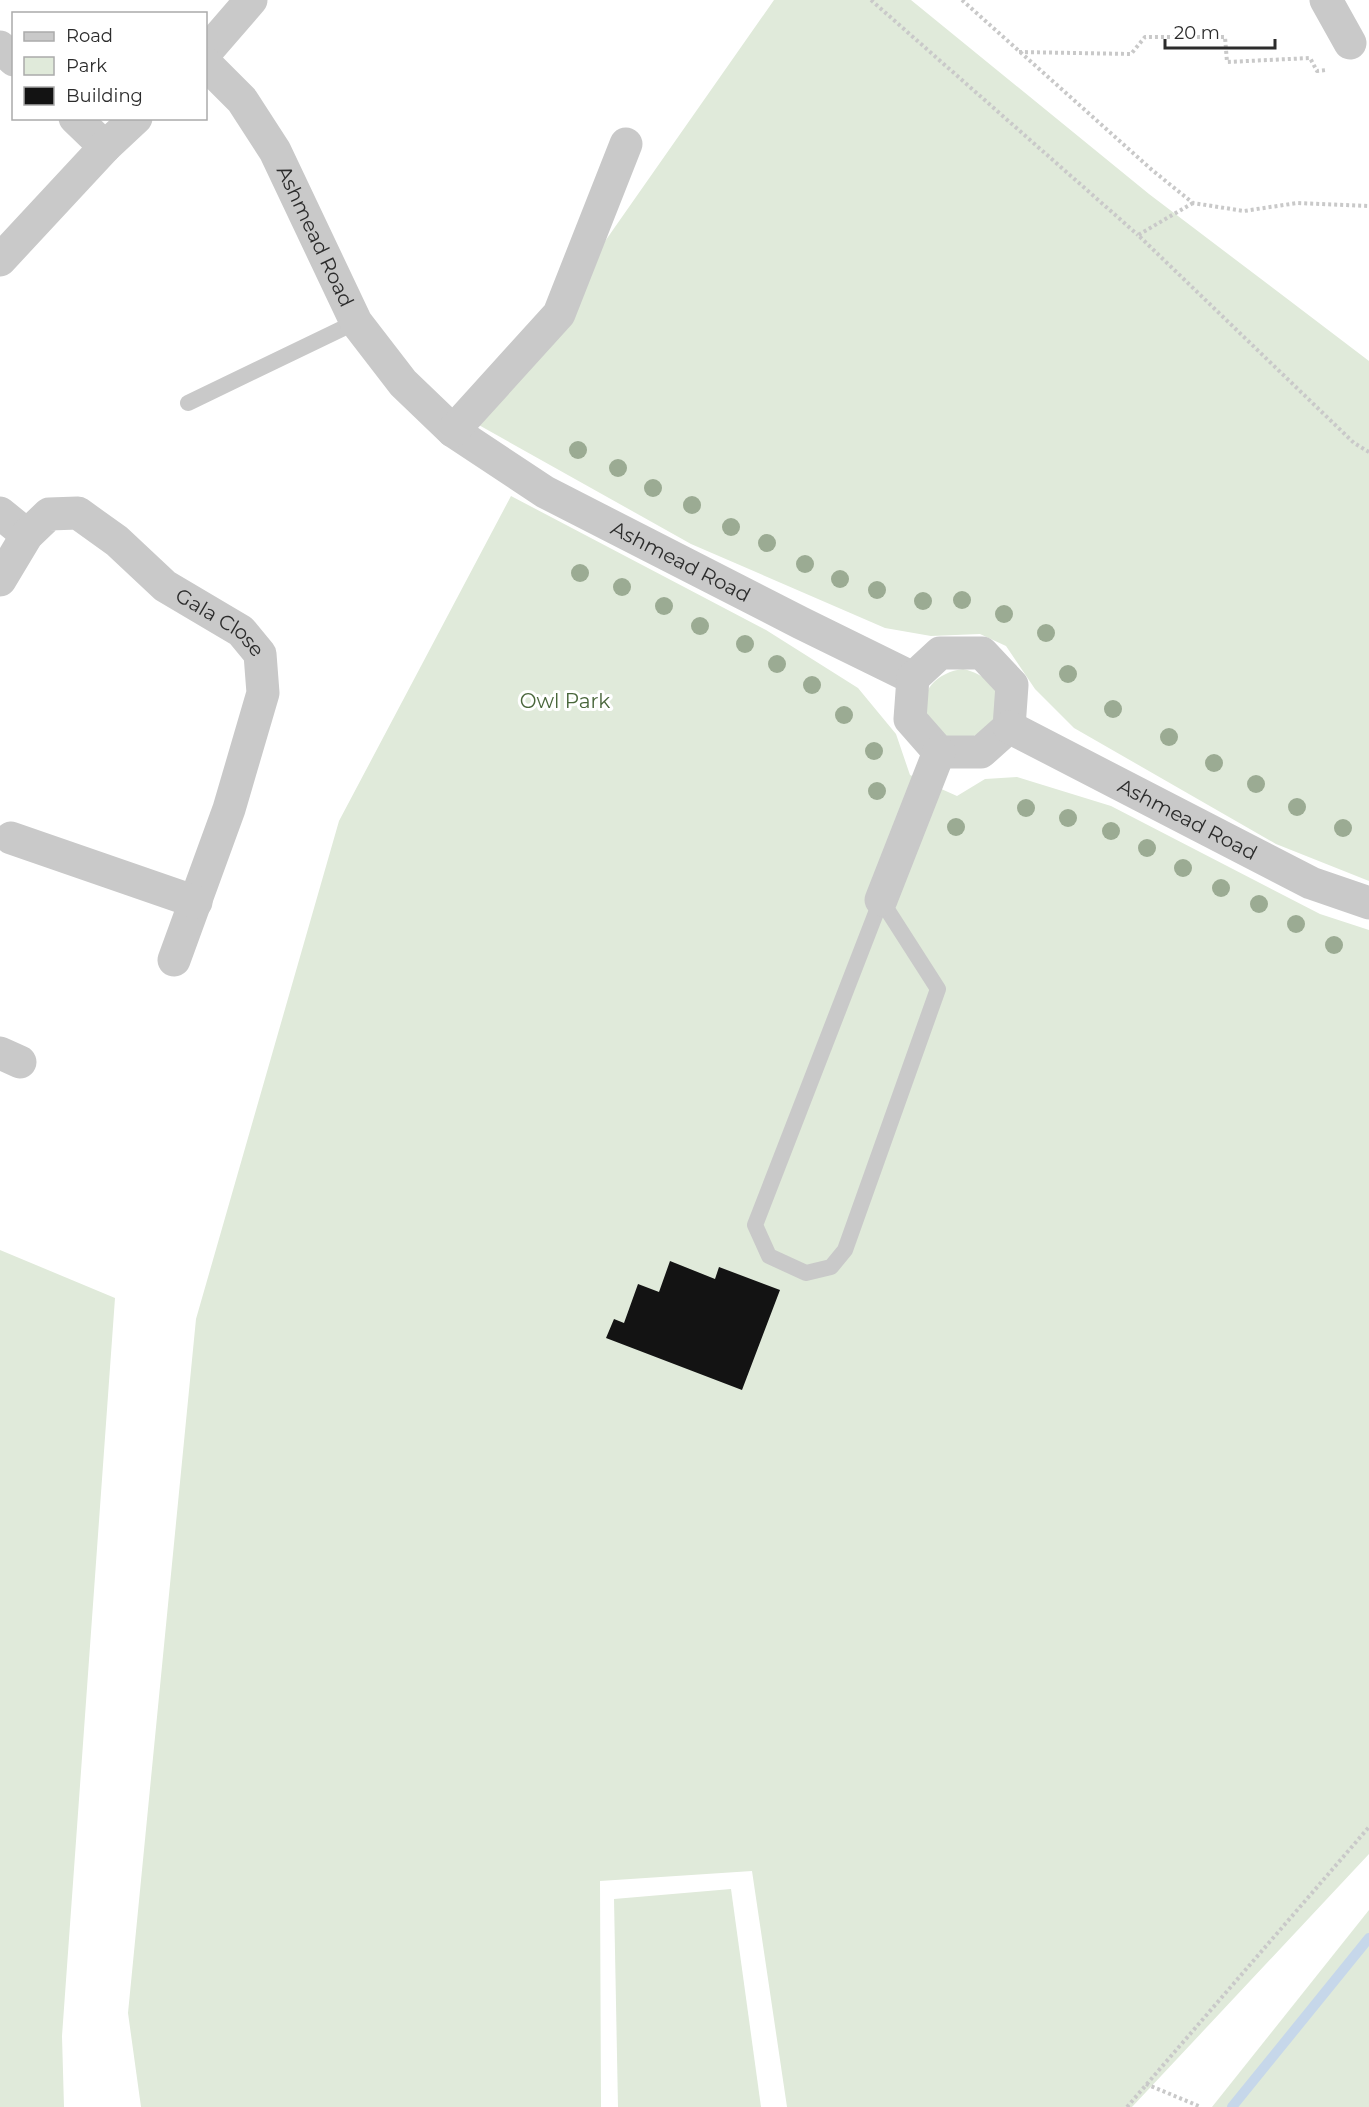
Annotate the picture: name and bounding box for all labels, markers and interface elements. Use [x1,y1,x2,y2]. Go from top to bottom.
legend [12,12,207,120]
scale bar [1165,12,1274,50]
text: 20 m [1174,22,1220,44]
text: Road [66,25,113,47]
text: Park [66,55,107,77]
text: Building [66,85,143,107]
street label: Ashmead Road [272,162,359,311]
street label: Ashmead Road [607,516,754,607]
street label: Gala Close [171,583,269,662]
park label: Owl Park [520,689,610,713]
street label: Ashmead Road [1114,773,1261,865]

